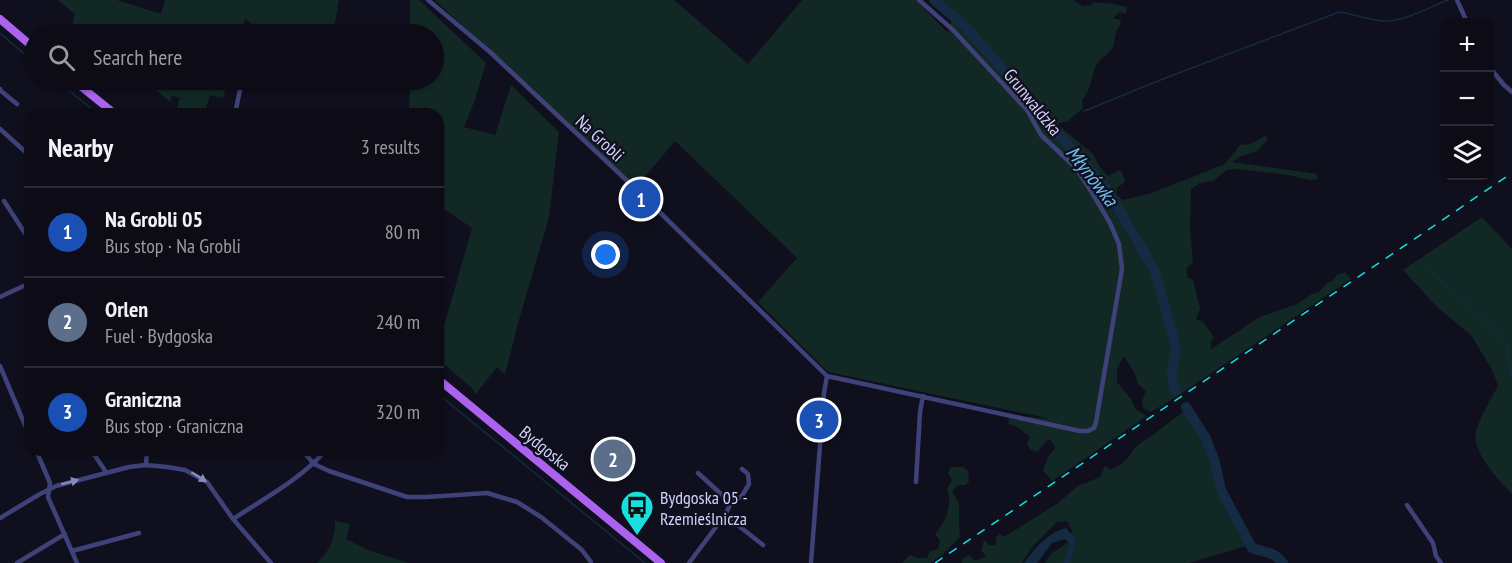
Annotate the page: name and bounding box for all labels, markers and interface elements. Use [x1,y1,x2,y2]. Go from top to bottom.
map controls [1440,18,1494,180]
button: + [1440,18,1494,72]
search box [24,24,444,90]
icon: search [45,41,78,74]
text: Search here [93,43,182,71]
street label: Grunwaldzka [999,64,1067,140]
button: − [1440,72,1494,126]
street label: Na Grobli [571,110,629,166]
button: layers [1440,126,1494,180]
text: Nearby [48,131,113,164]
text: 3 results [361,134,420,160]
water label: Młynówka [1060,141,1124,212]
pin: 1 [622,176,660,222]
text: Na Grobli 05 [105,205,203,233]
text: 1 [63,219,72,245]
text: 80 m [385,219,420,245]
text: Bus stop · Na Grobli [105,233,241,259]
your location [591,240,620,269]
text: Orlen [105,295,148,323]
text: 2 [63,309,72,335]
text: 240 m [376,309,420,335]
text: Fuel · Bydgoska [105,323,213,349]
text: Graniczna [105,385,181,413]
pin: 3 [800,398,838,442]
text: 3 [63,399,72,425]
text: 320 m [376,399,420,425]
text: Bus stop · Graniczna [105,413,244,439]
street label: Bydgoska [515,421,575,475]
pin: 2 [594,436,632,482]
one-way arrow [190,472,207,483]
one-way arrow [61,477,79,486]
place label: Bydgoska 05 - Rzemieślnicza [660,486,748,530]
bus stop icon: Bydgoska 05 - Rzemieślnicza [619,489,655,536]

